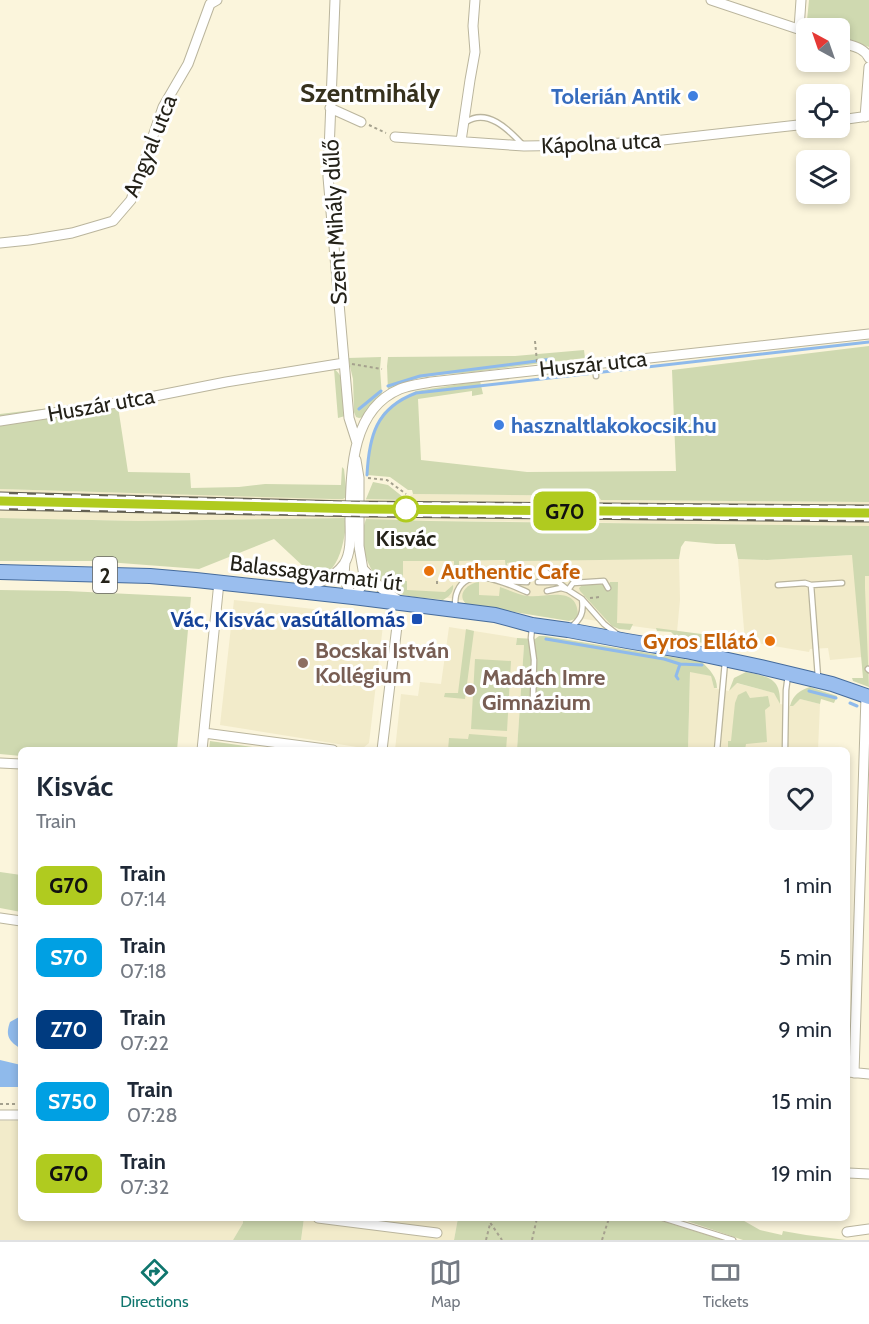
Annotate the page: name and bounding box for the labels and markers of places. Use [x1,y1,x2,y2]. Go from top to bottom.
place label: Tolerián Antik [551,83,681,110]
marker: Tolerián Antik [686,89,700,103]
place label: hasznaltlakokocsik.hu [511,412,717,439]
marker: hasznaltlakokocsik.hu [492,418,506,432]
marker: Kisvác [393,496,419,522]
place label: Kisvác [376,525,436,552]
place label: Authentic Cafe [441,558,580,585]
marker: Authentic Cafe [422,564,436,578]
place label: Vác, Kisvác vasútállomás [170,606,405,633]
marker: Vác, Kisvác vasútállomás [410,612,424,626]
place label: Gyros Ellátó [643,628,758,655]
marker: Gyros Ellátó [763,634,777,648]
place label: Bocskai István Kollégium [315,637,449,689]
marker: Bocskai István Kollégium [296,656,310,670]
place label: Madách Imre Gimnázium [482,664,605,716]
marker: Madách Imre Gimnázium [463,683,477,697]

